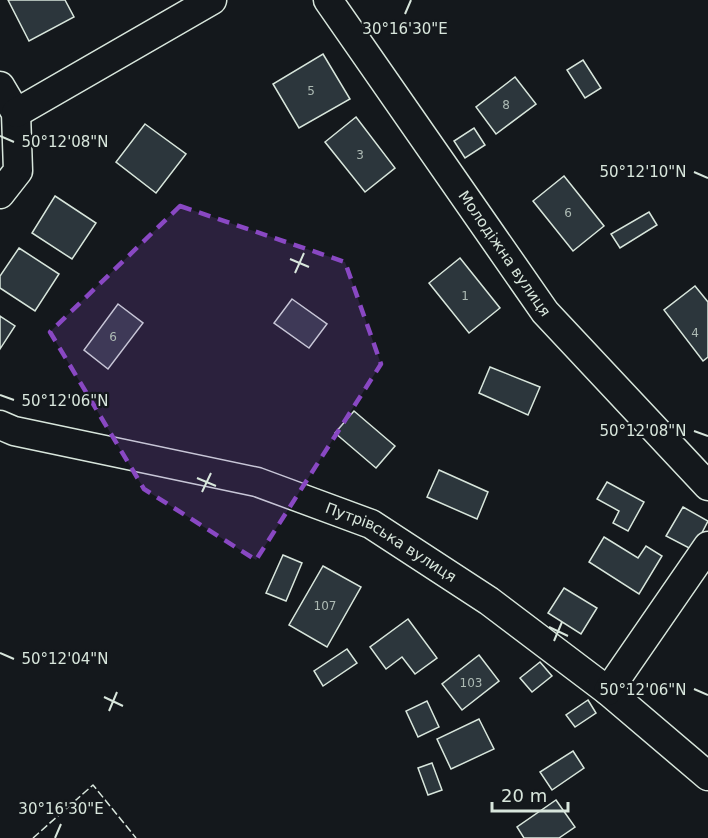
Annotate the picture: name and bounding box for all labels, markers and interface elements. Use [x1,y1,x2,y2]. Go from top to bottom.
text: 30°16'30"E [362,20,448,38]
house number: 5 [307,84,315,98]
house number: 8 [502,98,510,112]
text: 50°12'08"N [21,133,109,151]
house number: 3 [356,148,364,162]
text: 50°12'10"N [599,163,687,181]
street label: Молодіжна вулиця [454,187,554,320]
house number: 6 [564,206,572,220]
house number: 1 [461,289,469,303]
house number: 4 [691,326,699,340]
house number: 6 [109,330,117,344]
text: 50°12'06"N [21,392,109,410]
text: 50°12'08"N [599,422,687,440]
street label: Путрівська вулиця [323,499,460,586]
house number: 107 [314,599,336,613]
text: 50°12'04"N [21,650,109,668]
house number: 103 [460,676,482,690]
text: 50°12'06"N [599,681,687,699]
scale bar [492,775,568,813]
text: 20 m [501,785,547,806]
text: 30°16'30"E [18,800,104,818]

